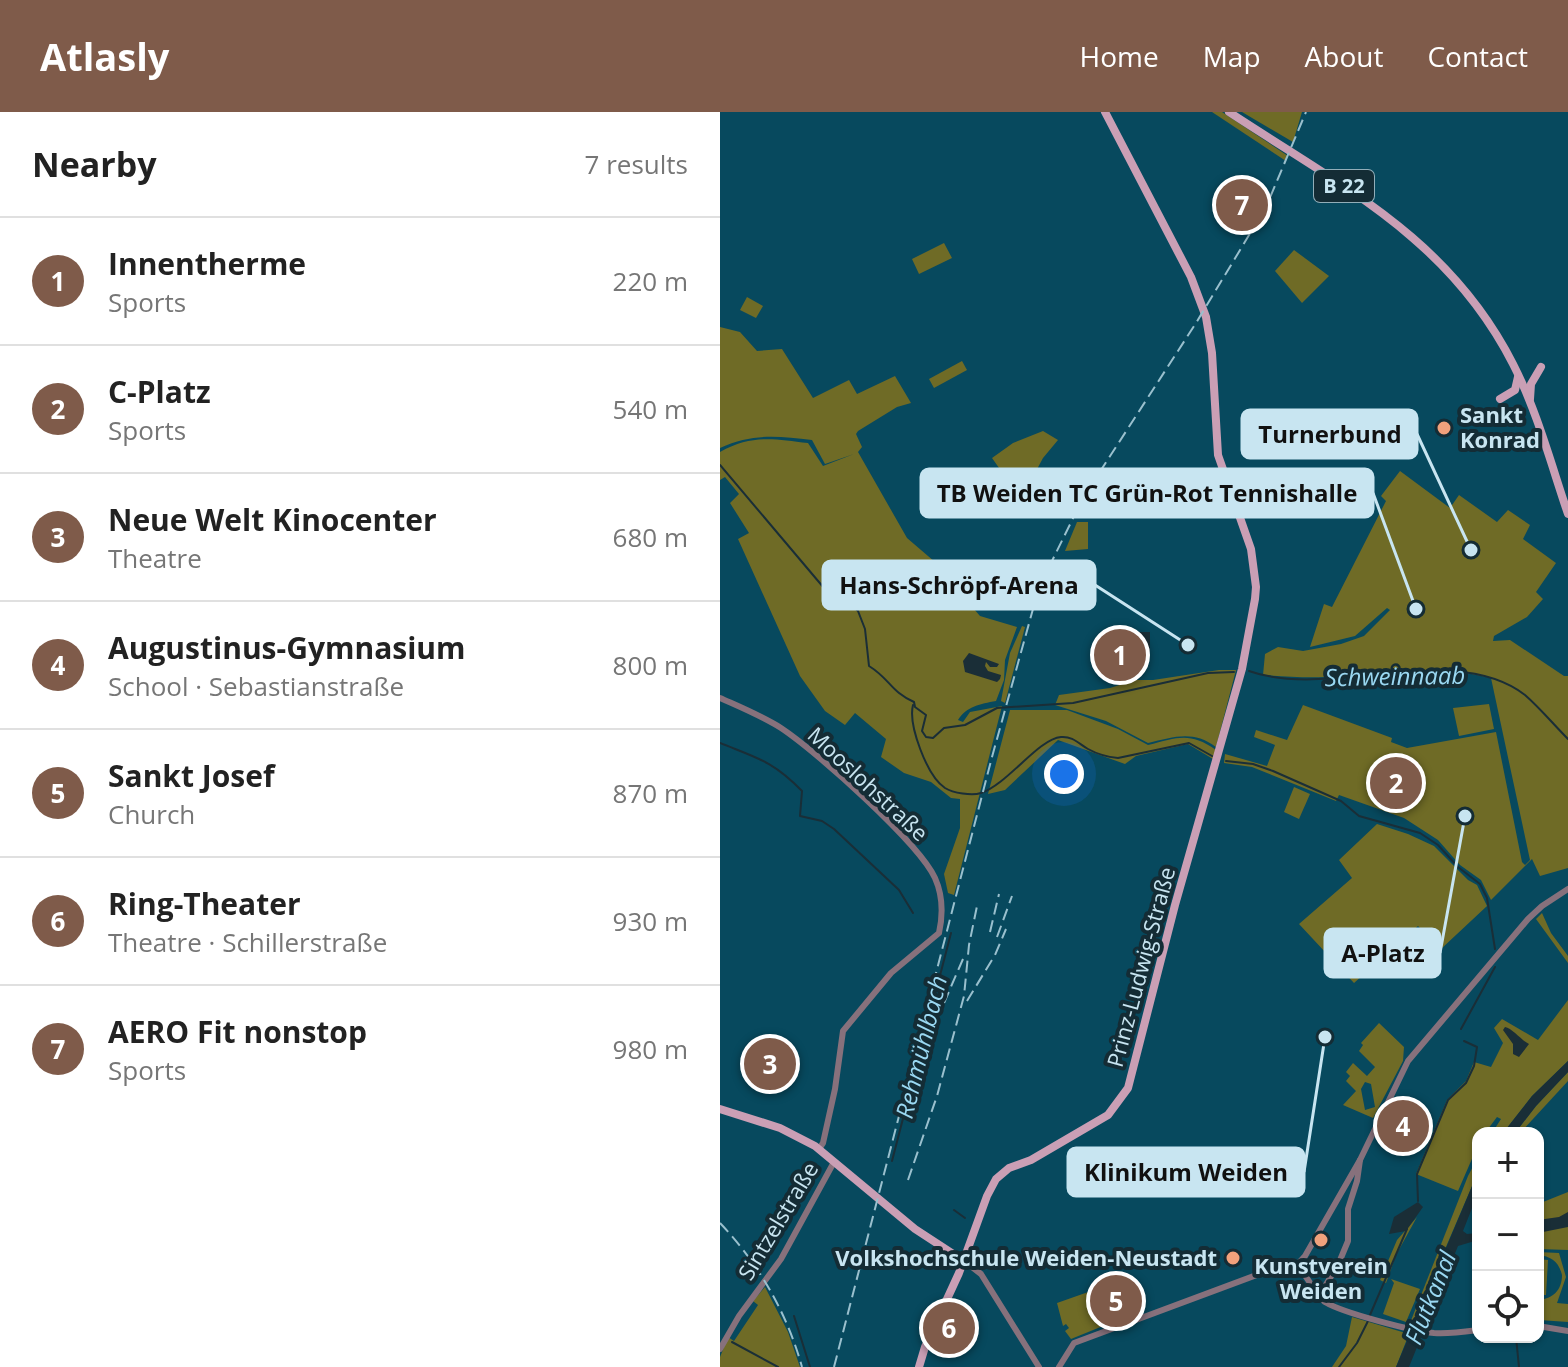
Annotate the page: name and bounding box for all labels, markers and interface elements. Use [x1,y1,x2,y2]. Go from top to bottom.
text: Atlasly [40,30,169,82]
text: Home [1080,37,1159,75]
text: Map [1203,37,1261,75]
text: About [1305,37,1383,75]
text: Contact [1427,37,1528,75]
text: Nearby [32,141,157,187]
text: 7 results [585,146,688,182]
road number: B 22 [1314,170,1374,202]
pin: 7 [1216,175,1268,235]
text: Innentherme [108,243,306,284]
text: 1 [51,263,65,299]
text: 220 m [613,263,688,299]
text: Sports [108,284,186,320]
text: C-Platz [108,371,211,412]
text: 2 [51,391,65,427]
text: 540 m [613,391,688,427]
place label: Sankt Konrad [1460,399,1540,454]
callout: Turnerbund [1242,410,1417,458]
text: Sports [108,412,186,448]
text: Turnerbund [1258,417,1402,450]
marker: Sankt Konrad [1435,419,1453,437]
callout: TB Weiden TC Grün-Rot Tennishalle [921,469,1373,517]
text: TB Weiden TC Grün-Rot Tennishalle [937,476,1357,509]
text: Neue Welt Kinocenter [108,499,437,540]
text: 3 [51,519,65,555]
text: 680 m [613,519,688,555]
text: Theatre [108,540,202,576]
callout: Hans-Schröpf-Arena [823,561,1095,609]
text: Hans-Schröpf-Arena [839,568,1079,601]
pin: 1 [1094,625,1146,685]
text: Augustinus-Gymnasium [108,627,466,668]
text: 4 [51,647,65,683]
text: 800 m [613,647,688,683]
water label: Schweinnaab [1324,658,1466,693]
text: School · Sebastianstraße [108,668,404,704]
street label: Mooslohstraße [802,720,935,847]
pin: 2 [1370,753,1422,813]
your location [1044,754,1084,794]
text: Sankt Josef [108,755,275,796]
text: 5 [51,775,65,811]
text: 870 m [613,775,688,811]
text: Church [108,796,195,832]
street label: Prinz-Ludwig-Straße [1099,863,1181,1070]
text: Ring-Theater [108,883,301,924]
text: 6 [51,903,65,939]
text: 930 m [613,903,688,939]
text: Theatre · Schillerstraße [108,924,387,960]
callout: A-Platz [1325,929,1440,977]
text: A-Platz [1341,936,1425,969]
water label: Rehmühlbach [887,972,954,1122]
text: AERO Fit nonstop [108,1011,367,1052]
text: 7 [51,1031,65,1067]
text: 980 m [613,1031,688,1067]
pin: 3 [744,1034,796,1094]
text: Sports [108,1052,186,1088]
pin: 4 [1377,1096,1429,1156]
map controls [1472,1127,1544,1343]
button: + [1472,1127,1544,1199]
callout: Klinikum Weiden [1068,1148,1304,1196]
text: Klinikum Weiden [1084,1155,1288,1188]
street label: Sintzelstraße [730,1156,824,1285]
button: − [1472,1199,1544,1271]
marker: Kunstverein Weiden [1312,1231,1330,1249]
place label: Volkshochschule Weiden-Neustadt [835,1242,1217,1272]
water label: Flutkanal [1396,1245,1464,1349]
marker: Volkshochschule Weiden-Neustadt [1224,1249,1242,1267]
place label: Kunstverein Weiden [1254,1250,1388,1305]
pin: 5 [1090,1271,1142,1331]
button: locate [1472,1271,1544,1343]
pin: 6 [923,1298,975,1358]

